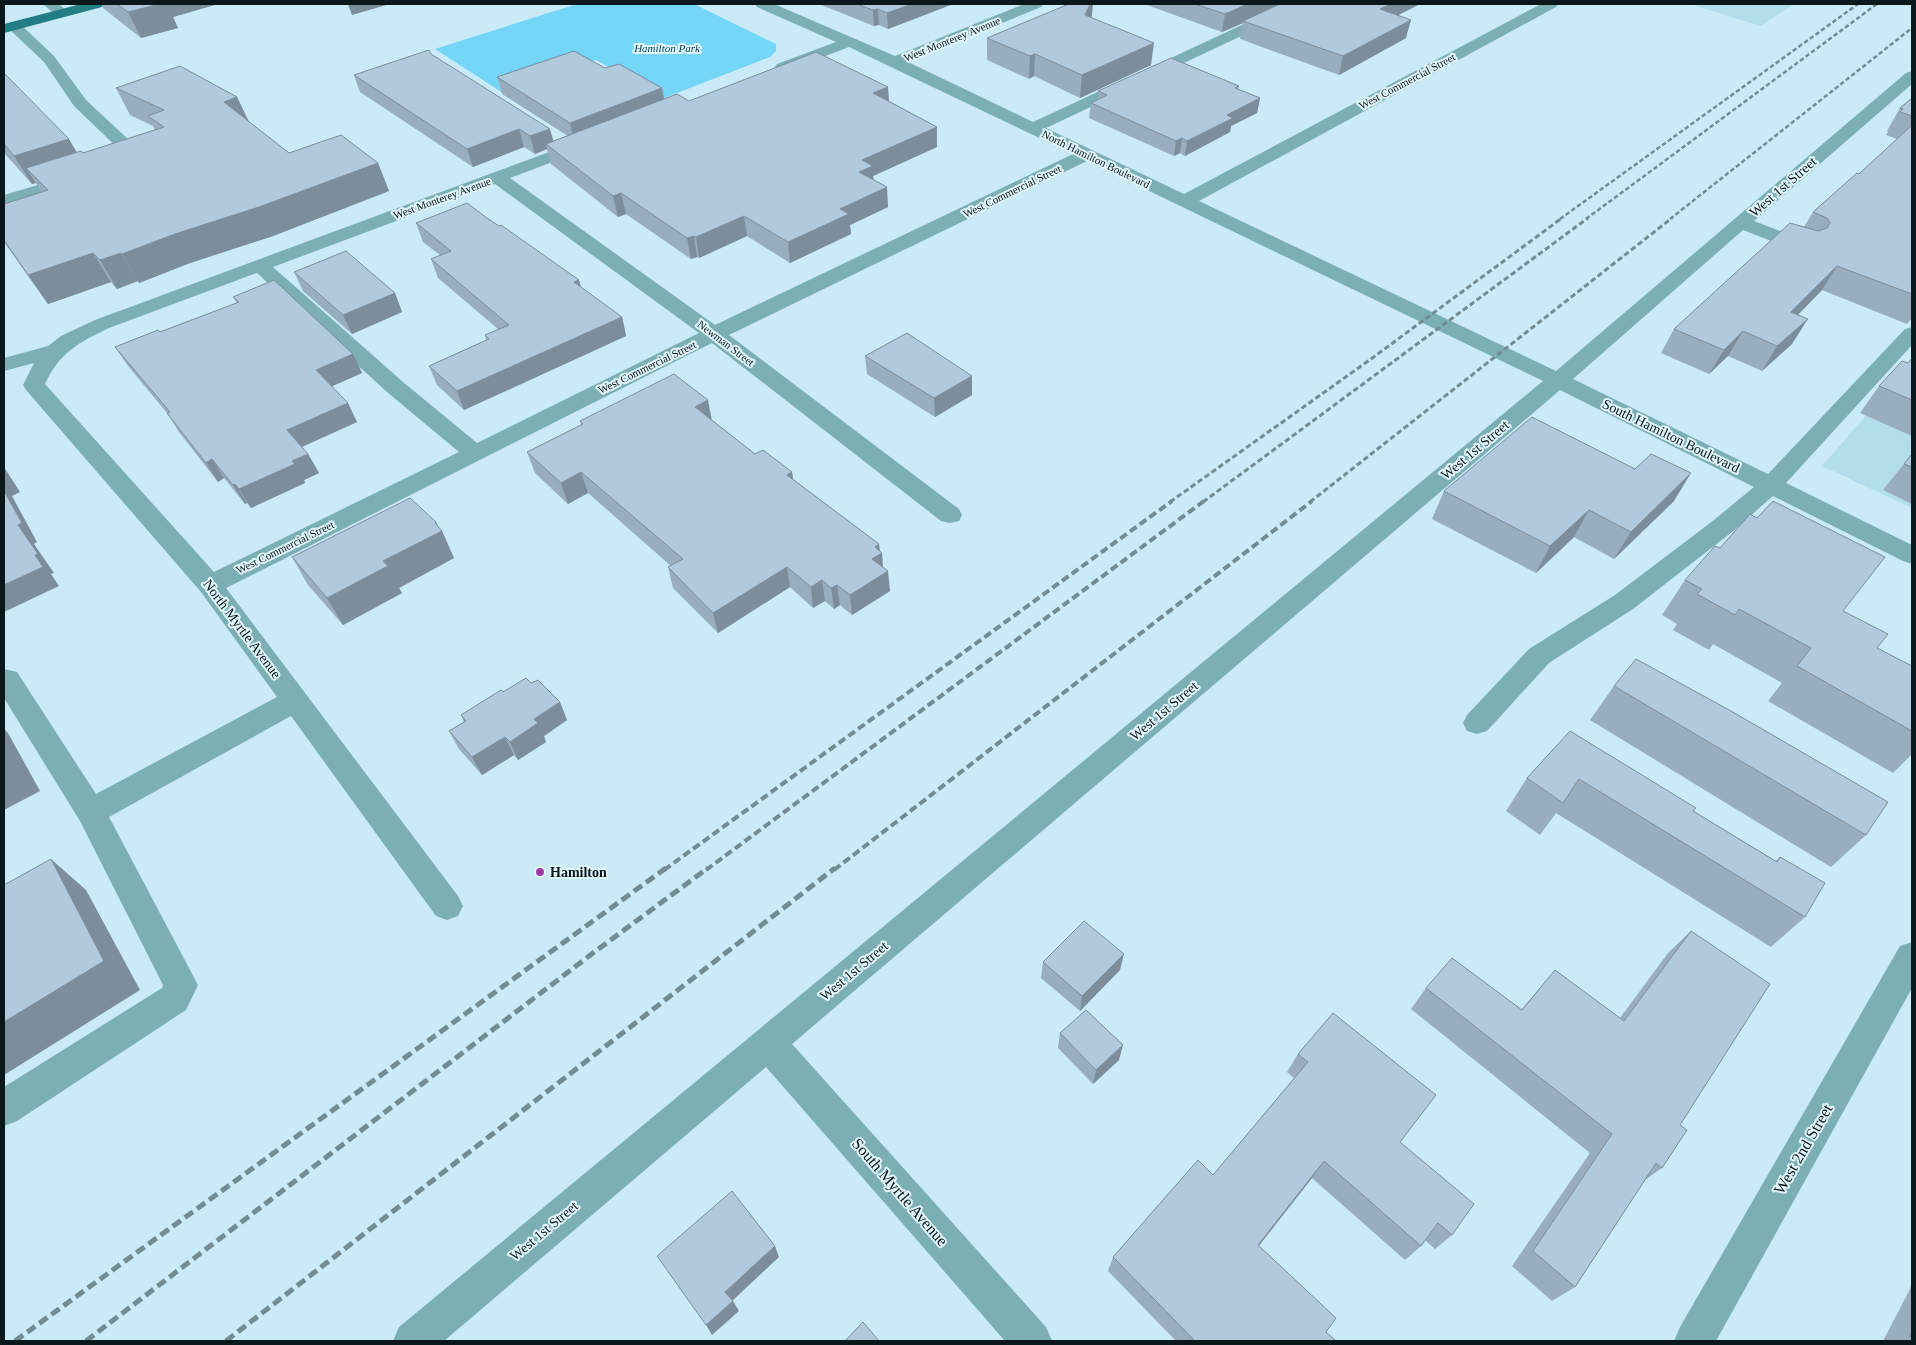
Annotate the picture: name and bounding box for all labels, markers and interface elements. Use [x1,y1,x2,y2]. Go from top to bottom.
street label: West Monterey Avenue [902,14,1002,64]
park label: Hamilton Park [633,42,701,54]
street label: West Commercial Street [1357,51,1457,111]
street label: North Hamilton Boulevard [1040,128,1152,191]
street label: West 1st Street [1747,154,1820,220]
street label: West Commercial Street [961,162,1063,220]
street label: West Monterey Avenue [392,175,492,221]
street label: Newman Street [695,318,757,368]
street label: West Commercial Street [596,338,698,396]
street label: South Hamilton Boulevard [1600,396,1742,476]
street label: West 1st Street [1438,417,1512,483]
street label: West Commercial Street [234,518,336,576]
street label: North Myrtle Avenue [200,577,284,681]
street label: West 1st Street [1127,678,1201,744]
place label: Hamilton [550,865,607,880]
marker: Hamilton [534,866,546,878]
street label: West 1st Street [817,938,891,1004]
street label: West 2nd Street [1770,1101,1836,1197]
street label: South Myrtle Avenue [848,1135,951,1250]
street label: West 1st Street [507,1198,581,1264]

